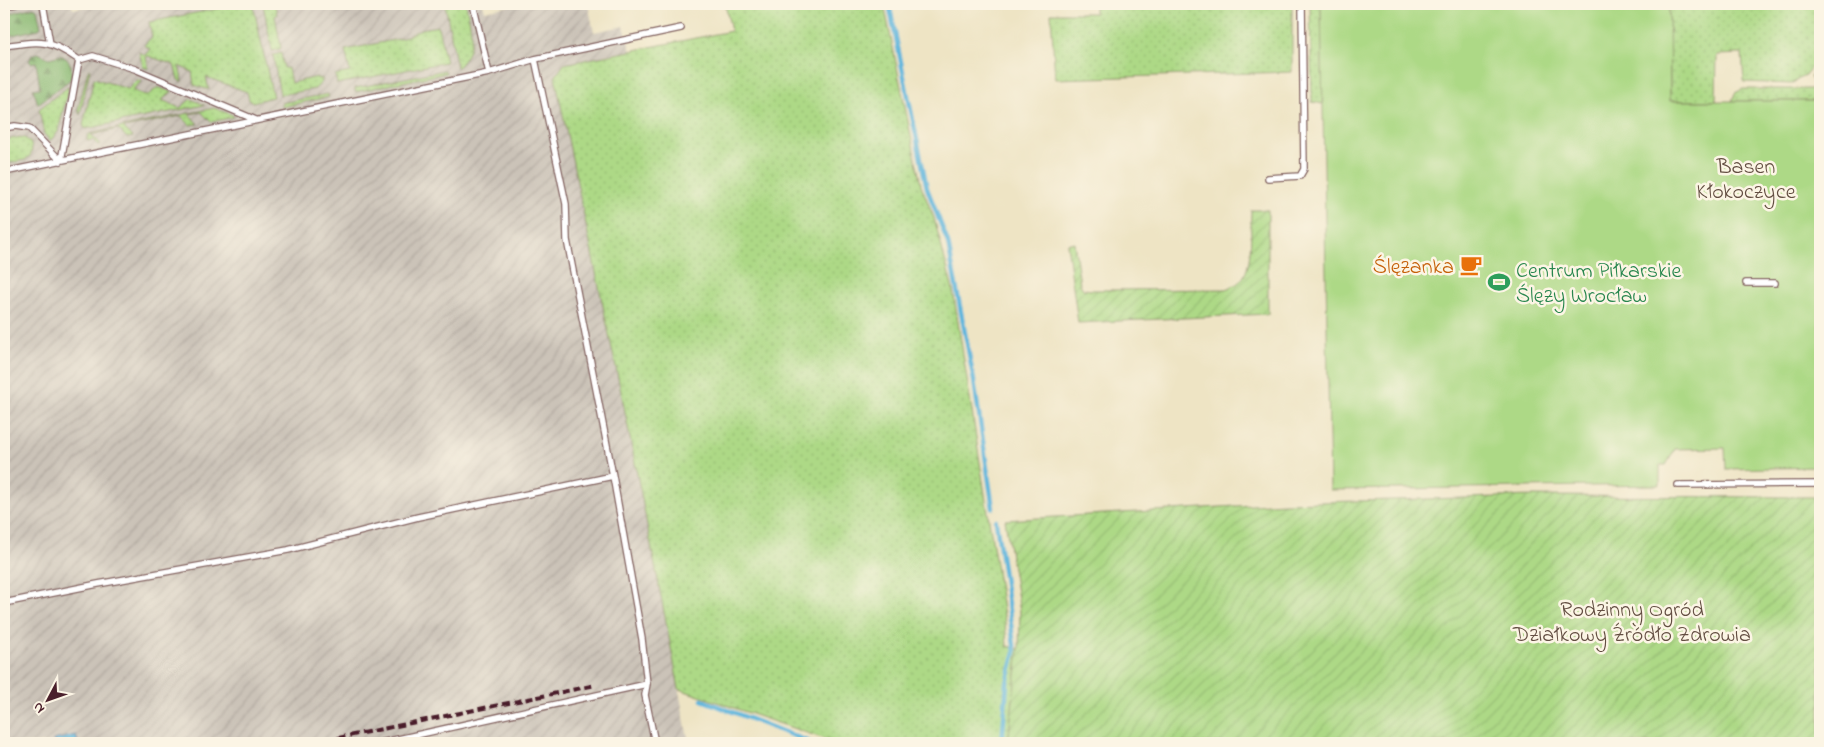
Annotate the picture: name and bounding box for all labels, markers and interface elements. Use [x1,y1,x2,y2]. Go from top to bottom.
park label: Basen Kłokoczyce [1696,152,1796,210]
place label: Ślęzanka [1373,252,1454,284]
cafe icon: Ślęzanka [1458,252,1484,278]
place label: Centrum Piłkarskie Ślęzy Wrocław [1516,256,1682,314]
sports icon: Centrum Piłkarskie Ślęzy Wrocław [1486,269,1512,295]
park label: Rodzinny Ogród Działkowy Źródło Zdrowia [1512,595,1751,653]
north arrow [22,674,72,724]
text: N [28,697,50,718]

